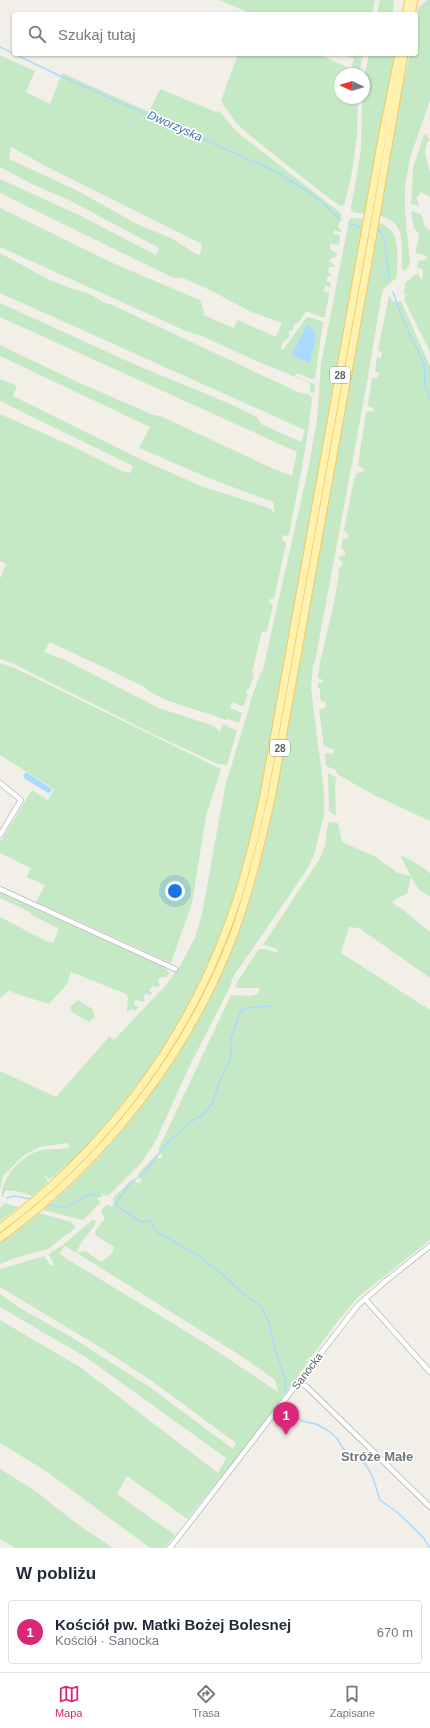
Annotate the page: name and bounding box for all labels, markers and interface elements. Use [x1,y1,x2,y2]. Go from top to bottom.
search box [12,12,418,56]
icon: search [26,23,48,45]
text: Szukaj tutaj [58,26,136,43]
north arrow [334,68,370,104]
water label: Dworzyska [145,108,205,144]
road number: 28 [330,367,350,383]
road number: 28 [270,740,290,756]
your location [165,881,185,901]
street label: Sanocka [289,1350,325,1392]
pin: 1 [273,1402,299,1435]
district label: Stróże Małe [341,1449,413,1464]
text: W pobliżu [16,1564,96,1583]
text: Kościół pw. Matki Bożej Bolesnej [55,1616,291,1633]
text: 1 [26,1625,34,1640]
text: 670 m [377,1625,413,1640]
text: Kościół · Sanocka [55,1633,159,1648]
tab: Mapa [55,1683,82,1719]
tab: Trasa [192,1683,220,1719]
tab: Zapisane [330,1683,375,1719]

